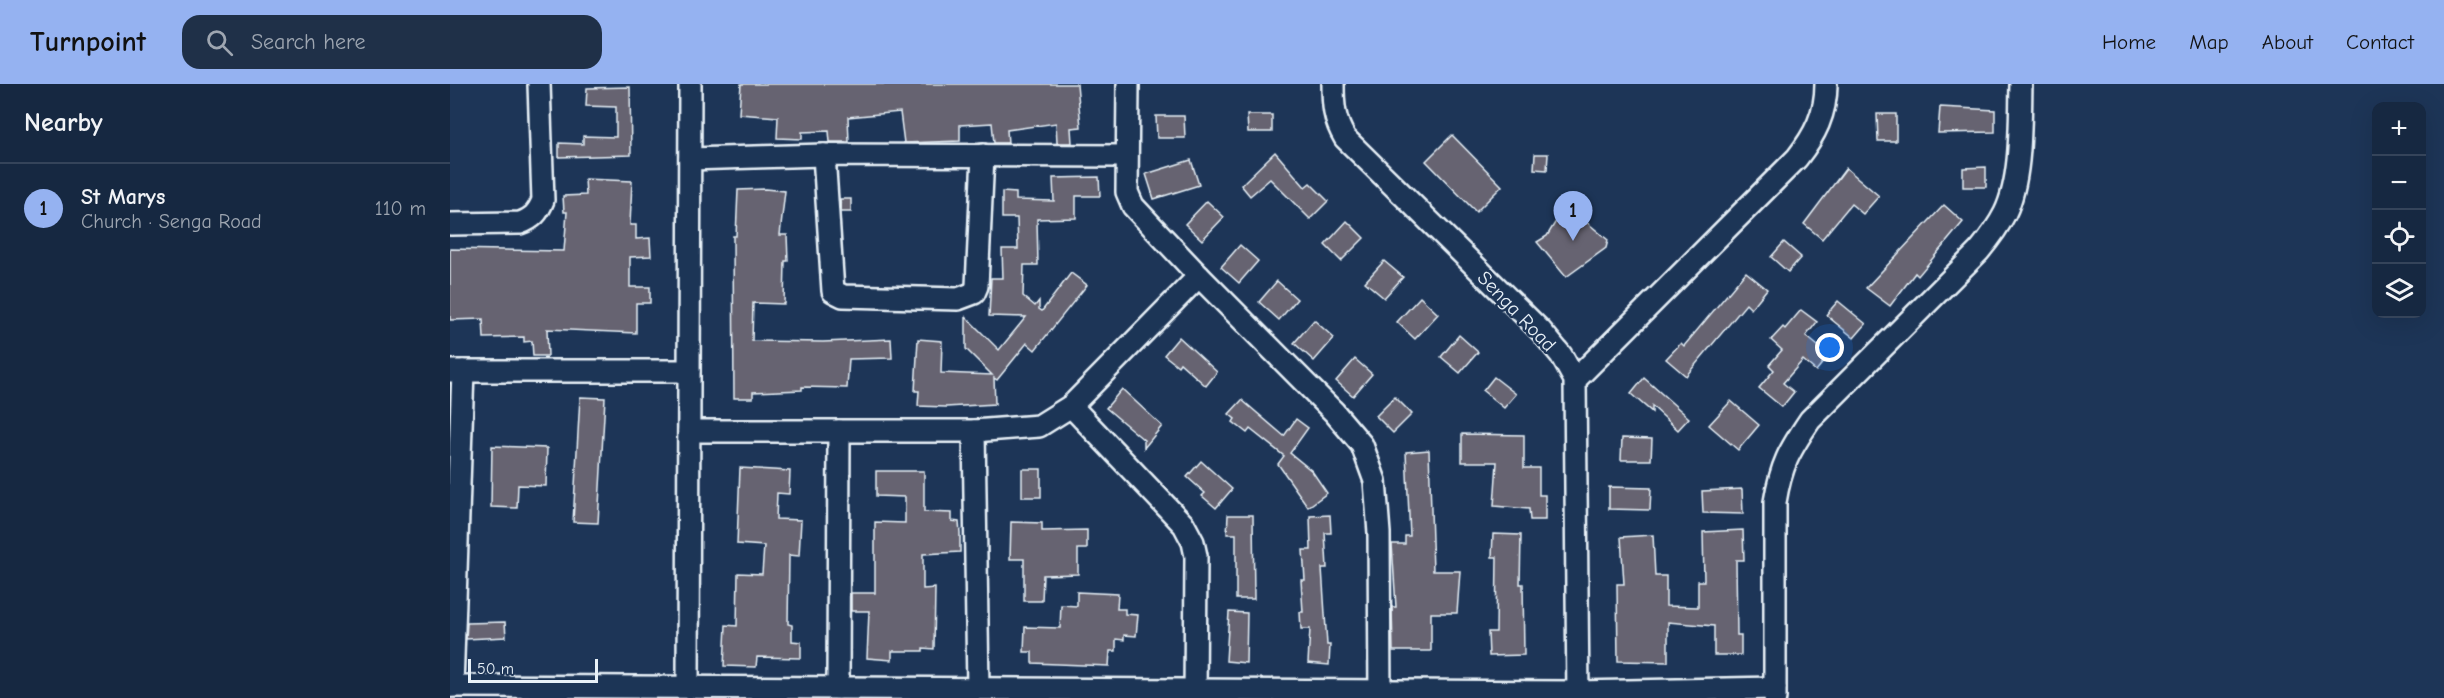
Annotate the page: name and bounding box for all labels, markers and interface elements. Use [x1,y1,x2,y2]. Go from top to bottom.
search box [182,15,602,69]
text: Turnpoint [30,26,146,58]
icon: search [203,26,236,59]
text: Search here [251,29,365,55]
text: Home [2102,30,2156,54]
text: Map [2189,30,2229,54]
text: About [2262,30,2313,54]
text: Contact [2346,30,2414,54]
map controls [2372,102,2426,318]
button: + [2372,102,2426,156]
text: Nearby [24,108,103,138]
button: − [2372,156,2426,210]
text: St Marys [81,184,165,210]
pin: 1 [1554,192,1592,241]
text: 1 [40,197,47,220]
text: 110 m [375,197,426,220]
text: Church · Senga Road [81,210,262,233]
button: locate [2372,210,2426,264]
button: layers [2372,264,2426,318]
street label: Senga Road [1473,266,1561,356]
your location [1815,333,1844,362]
scale bar [468,656,598,684]
text: 50 m [477,660,514,678]

